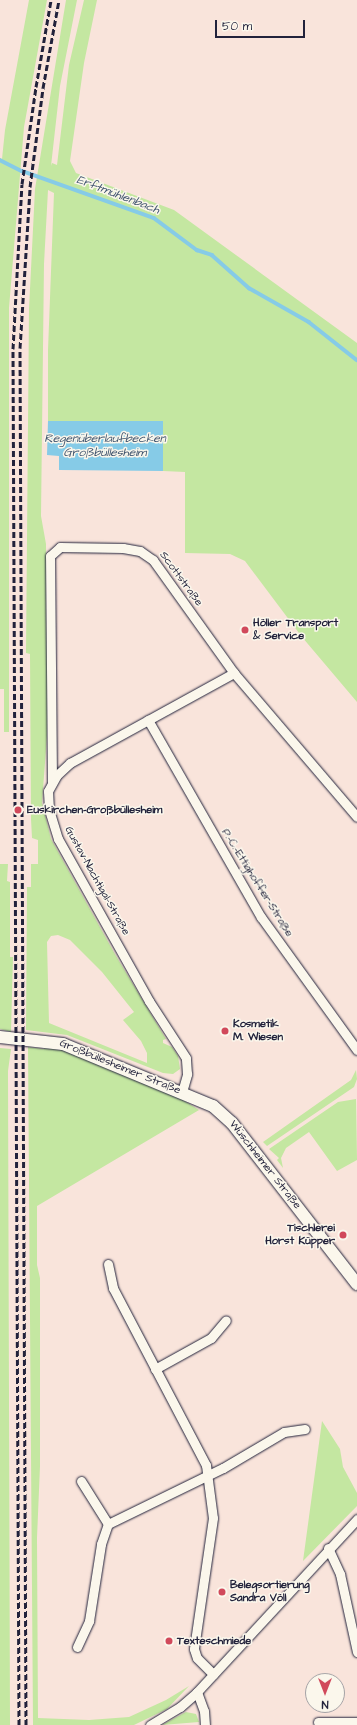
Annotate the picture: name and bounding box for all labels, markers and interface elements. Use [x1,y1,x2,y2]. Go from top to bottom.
scale bar [217,12,307,38]
text: 50 m [222,18,252,35]
water label: Erftmühlenbach [74,173,162,217]
water label: Regenüberlaufbecken Großbüllesheim [44,432,166,460]
street label: Scottstraße [157,549,205,609]
place label: Höller Transport & Service [253,617,338,643]
marker: Höller Transport & Service [240,625,250,635]
place label: Euskirchen-Großbüllesheim [27,803,162,817]
marker: Euskirchen-Großbüllesheim [12,804,24,816]
street label: Gustav-Nachtigal-Straße [62,824,132,938]
street label: P.-C.-Ettighoffer-Straße [218,827,296,939]
place label: Kosmetik M. Wiesen [233,1018,283,1044]
marker: Kosmetik M. Wiesen [220,1026,230,1036]
street label: Großbüllesheimer Straße [58,1037,182,1097]
street label: Wüschheimer Straße [226,1118,304,1212]
place label: Tischlerei Horst Küpper [265,1222,335,1248]
marker: Tischlerei Horst Küpper [338,1230,348,1240]
place label: Belegsortierung Sandra Völl [230,1579,310,1605]
marker: Belegsortierung Sandra Völl [217,1587,227,1597]
place label: Texteschmiede [177,1634,251,1648]
marker: Texteschmiede [164,1636,174,1646]
north arrow [305,1673,345,1713]
text: N [322,1697,328,1712]

